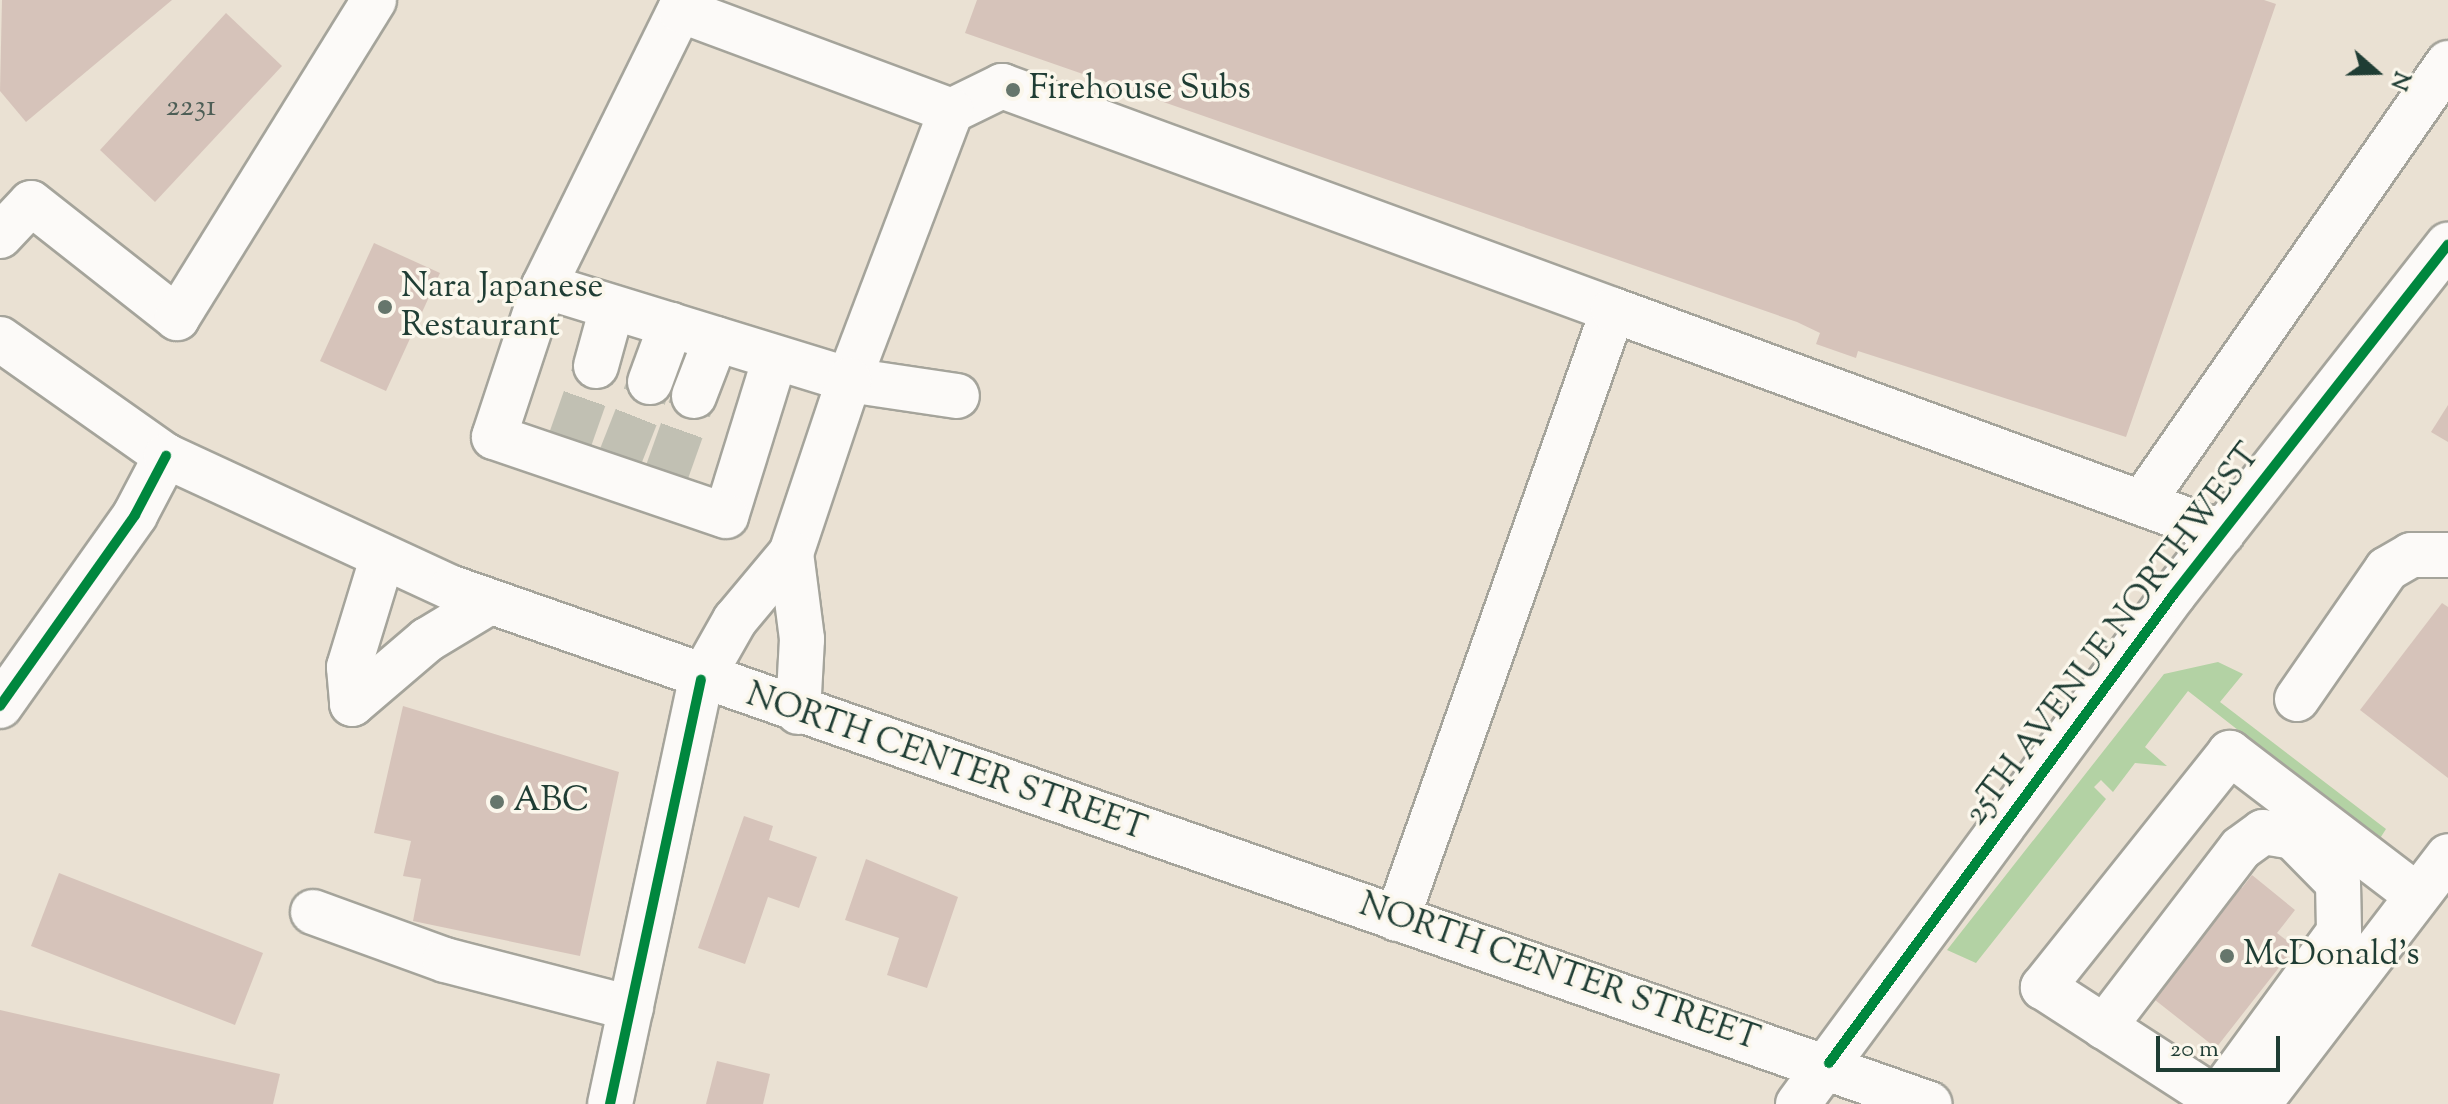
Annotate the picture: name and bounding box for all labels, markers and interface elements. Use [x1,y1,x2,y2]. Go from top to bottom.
north arrow [2336,32,2416,112]
text: N [2381,66,2417,94]
place label: Firehouse Subs [1029,70,1251,110]
marker: Firehouse Subs [1004,81,1022,99]
house number: 2231 [166,90,216,126]
place label: Nara Japanese Restaurant [401,267,603,346]
marker: Nara Japanese Restaurant [376,298,394,316]
street label: 25TH AVENUE NORTHWEST [1956,436,2270,834]
street label: NORTH CENTER STREET [741,675,1151,851]
place label: ABC [513,782,589,822]
marker: ABC [488,793,506,811]
street label: NORTH CENTER STREET [1354,885,1764,1061]
place label: McDonald's [2243,936,2420,976]
marker: McDonald's [2218,947,2236,965]
scale bar [2160,1020,2284,1070]
text: 20 m [2170,1033,2219,1067]

